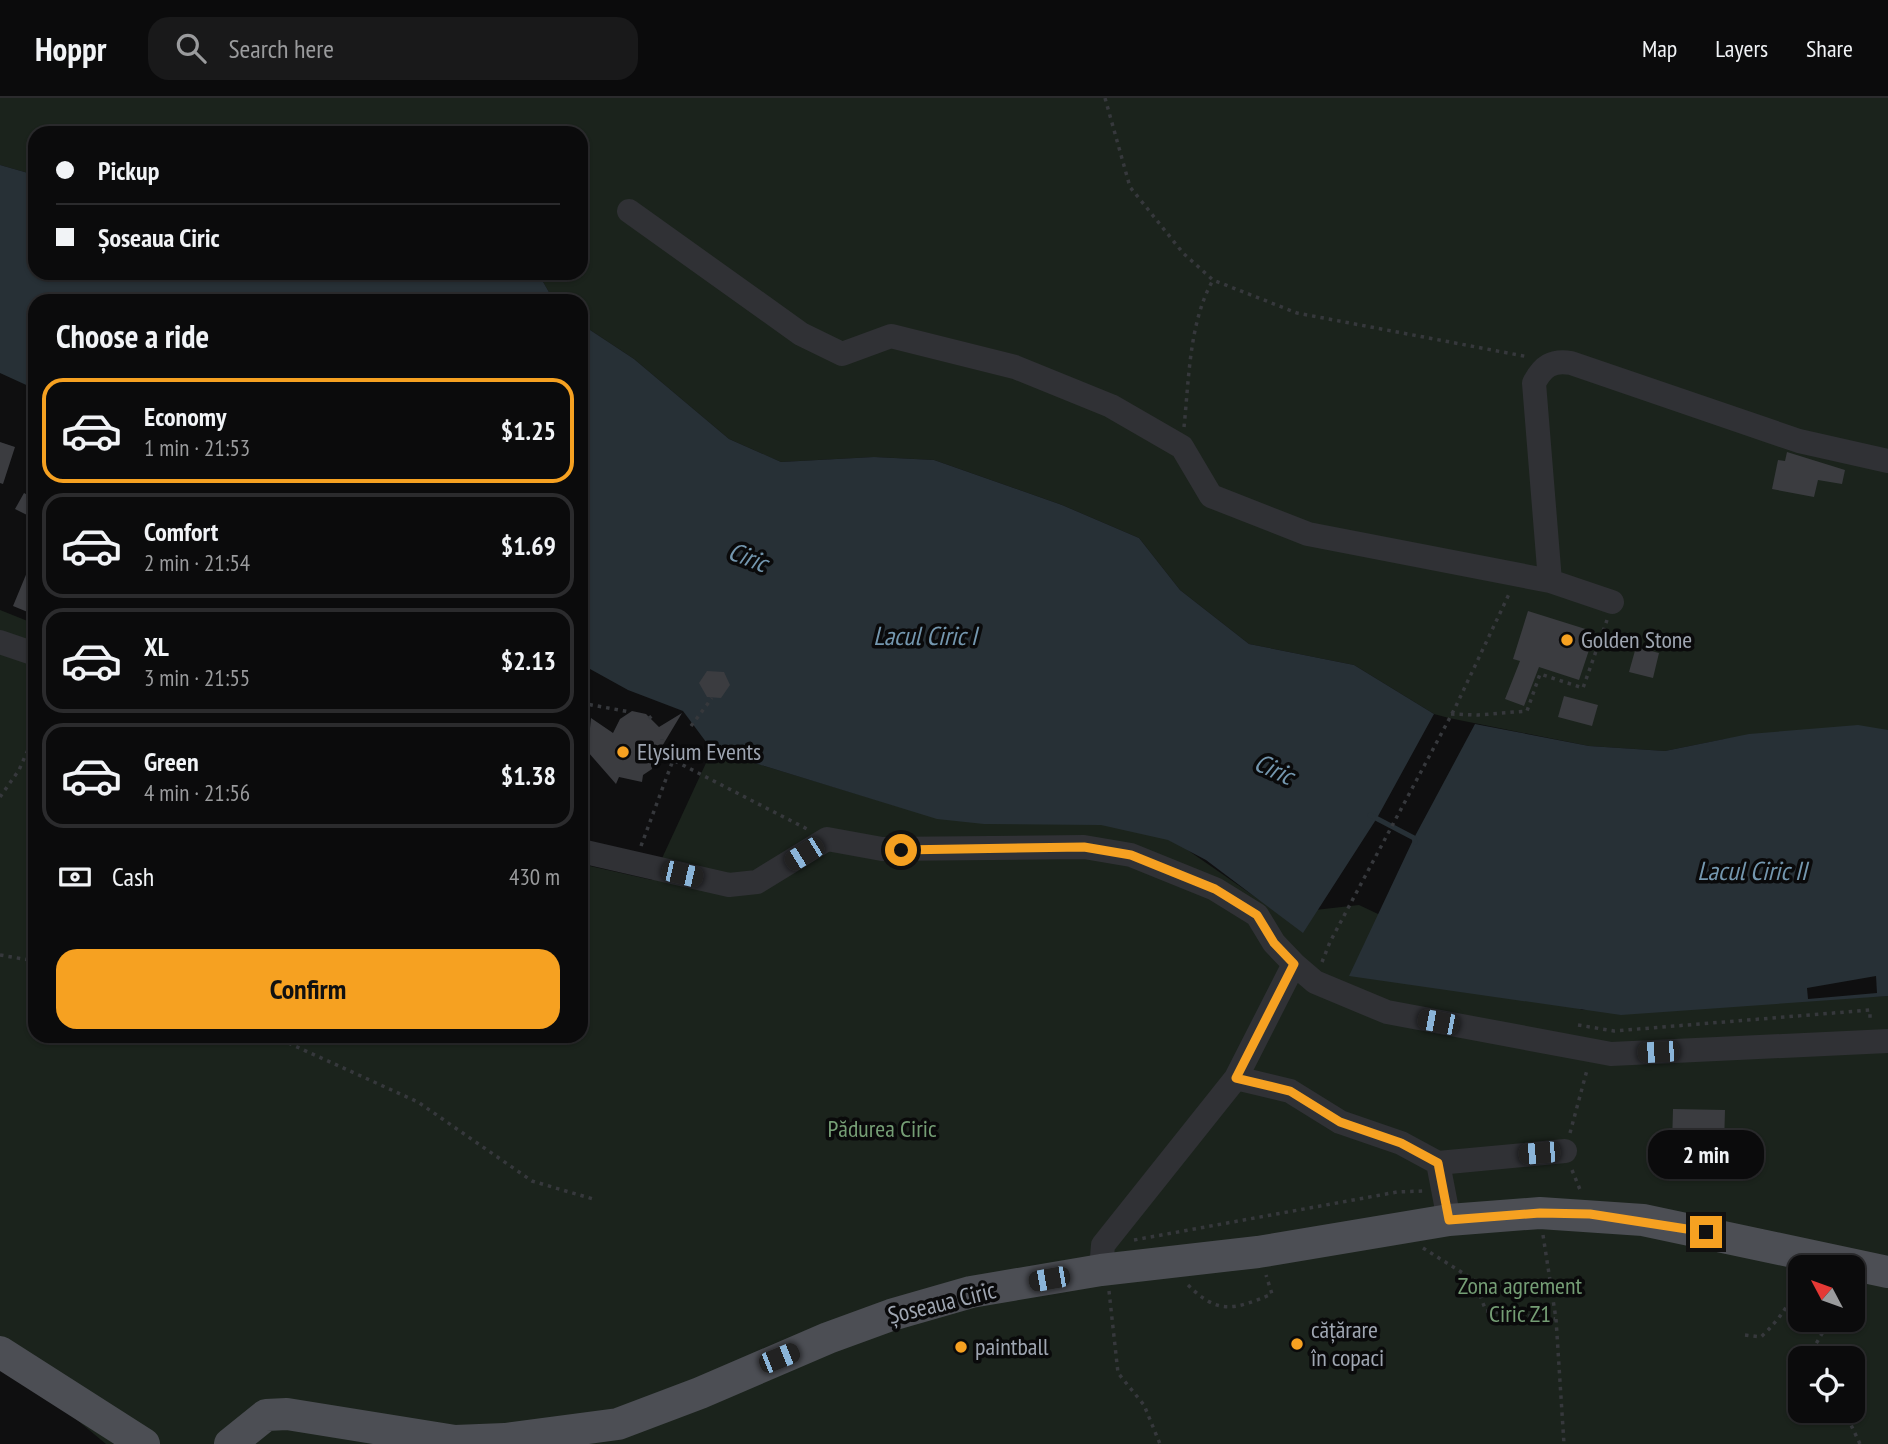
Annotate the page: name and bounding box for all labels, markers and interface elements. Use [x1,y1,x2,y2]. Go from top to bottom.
search box [148,17,638,80]
text: Hoppr [35,27,106,70]
icon: search [172,29,210,67]
text: Search here [228,32,334,65]
text: Map [1642,33,1677,64]
text: Layers [1715,33,1768,64]
text: Share [1806,33,1853,64]
text: Pickup [98,154,159,187]
text: Șoseaua Ciric [98,221,220,254]
text: Choose a ride [56,315,209,357]
icon: car [60,399,123,462]
text: Economy [144,400,226,433]
text: $1.25 [501,414,556,447]
text: 1 min · 21:53 [144,433,250,462]
icon: car [60,514,123,577]
text: Comfort [144,515,218,548]
text: $1.69 [501,529,556,562]
water label: Ciric [724,534,775,580]
text: 2 min · 21:54 [144,548,250,577]
water label: Lacul Ciric I [873,619,980,652]
place label: Golden Stone [1581,624,1692,655]
icon: car [60,629,123,692]
text: XL [144,630,169,663]
marker: Golden Stone [1559,632,1575,648]
text: $2.13 [501,644,556,677]
text: 3 min · 21:55 [144,663,250,692]
place label: Elysium Events [637,736,761,767]
icon: car [60,744,123,807]
marker: Elysium Events [615,744,631,760]
text: Green [144,745,199,778]
water label: Ciric [1249,745,1302,793]
text: $1.38 [501,759,556,792]
text: 4 min · 21:56 [144,778,250,807]
car [781,834,828,874]
route start [885,834,917,866]
water label: Lacul Ciric II [1697,854,1810,887]
icon: cash [56,858,94,896]
car [660,859,705,889]
text: Cash [112,860,154,893]
text: 430 m [509,862,560,891]
button: Confirm [56,949,560,1029]
car [1416,1008,1461,1036]
car [1637,1040,1680,1064]
park label: Pădurea Ciric [828,1113,937,1144]
callout: 2 min [1648,1130,1764,1180]
text: 2 min [1683,1140,1729,1169]
car [1518,1141,1561,1165]
route end [1690,1216,1722,1248]
north arrow [1788,1255,1866,1332]
map controls [1788,1255,1865,1423]
car [1027,1265,1072,1293]
park label: Zona agrement Ciric Z1 [1458,1270,1583,1329]
street label: Șoseaua Ciric [885,1274,999,1331]
place label: cățărare în copaci [1310,1314,1384,1373]
place label: paintball [975,1331,1049,1362]
marker: cățărare în copaci [1289,1336,1305,1352]
marker: paintball [953,1339,969,1355]
car [756,1340,803,1376]
button: locate [1788,1346,1865,1423]

